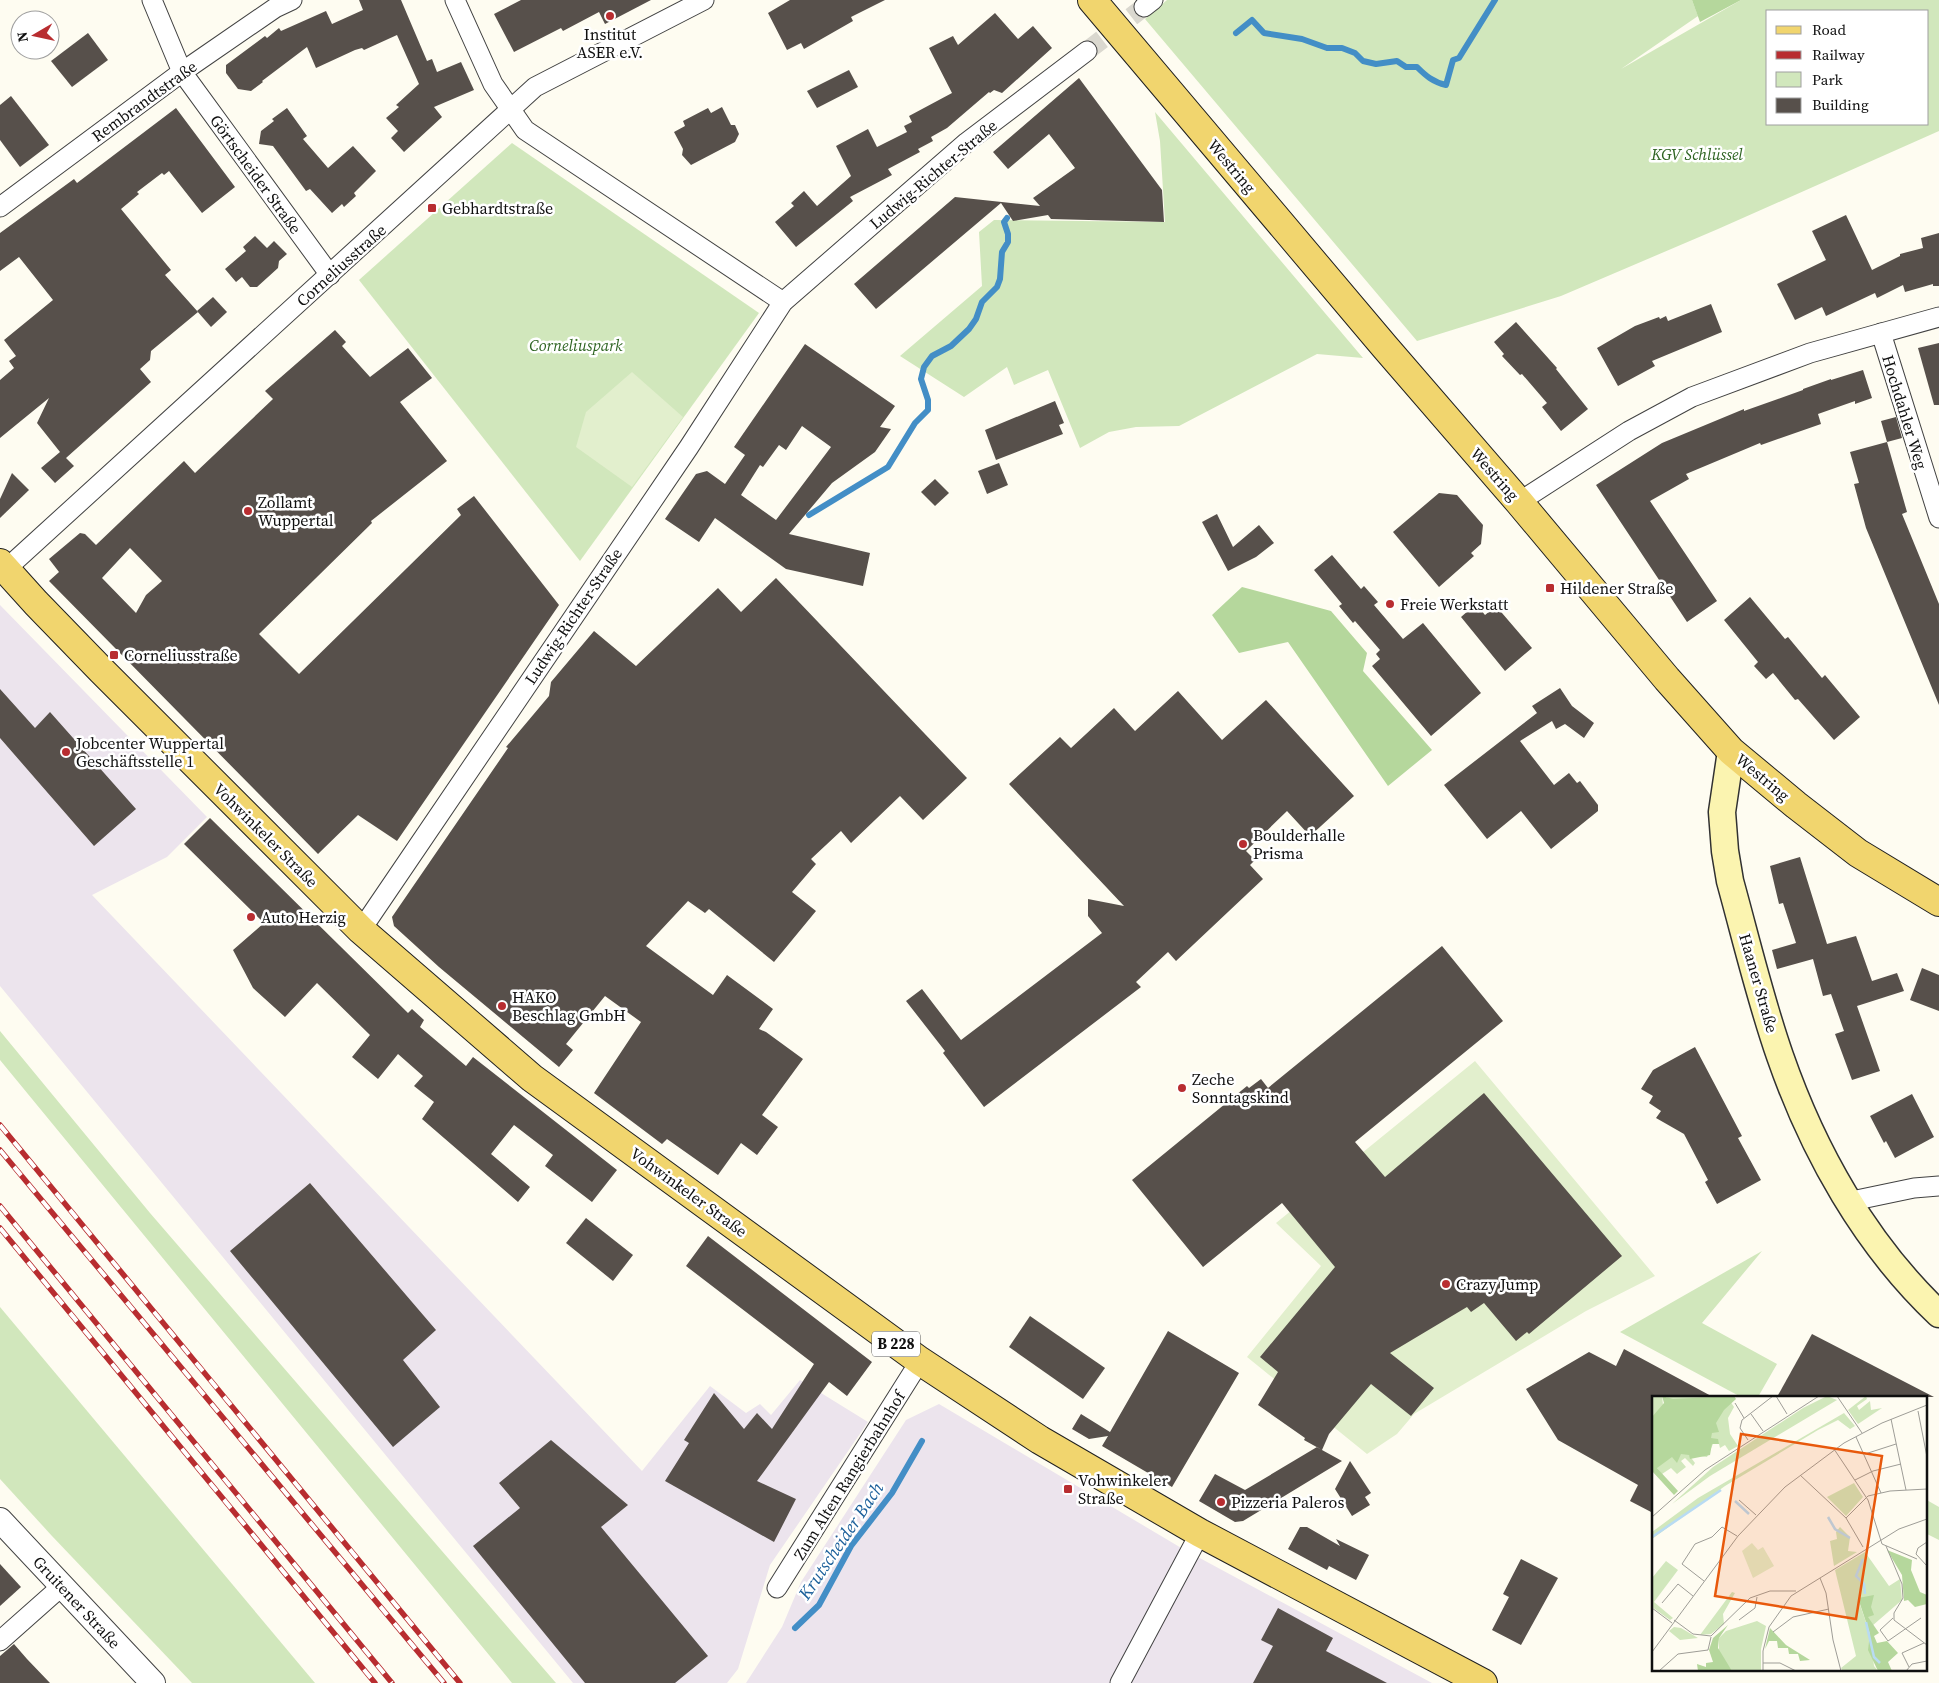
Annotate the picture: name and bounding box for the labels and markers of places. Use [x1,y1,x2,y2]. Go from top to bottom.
marker: Institut ASER e.V. [604,10,616,22]
place label: Institut ASER e.V. [577,23,643,63]
place label: Gebhardtstraße [442,197,553,219]
marker: Gebhardtstraße [426,202,438,214]
place label: Zollamt Wuppertal [258,491,334,531]
marker: Zollamt Wuppertal [242,505,254,517]
place label: Hildener Straße [1560,577,1673,599]
marker: Hildener Straße [1544,582,1556,594]
place label: Freie Werkstatt [1400,593,1509,615]
marker: Freie Werkstatt [1384,598,1396,610]
place label: Corneliusstraße [124,644,238,666]
marker: Corneliusstraße [108,649,120,661]
place label: Jobcenter Wuppertal Geschäftsstelle 1 [75,732,224,772]
marker: Jobcenter Wuppertal Geschäftsstelle 1 [60,746,72,758]
place label: Boulderhalle Prisma [1253,824,1345,864]
marker: Boulderhalle Prisma [1237,838,1249,850]
place label: Auto Herzig [261,906,346,928]
marker: Auto Herzig [245,911,257,923]
place label: HAKO Beschlag GmbH [512,986,626,1026]
marker: HAKO Beschlag GmbH [496,1000,508,1012]
place label: Zeche Sonntagskind [1192,1068,1289,1108]
marker: Zeche Sonntagskind [1176,1082,1188,1094]
place label: Crazy Jump [1456,1273,1538,1295]
marker: Crazy Jump [1440,1278,1452,1290]
place label: Vohwinkeler Straße [1078,1469,1168,1509]
marker: Vohwinkeler Straße [1062,1483,1074,1495]
place label: Pizzeria Paleros [1231,1491,1344,1513]
marker: Pizzeria Paleros [1215,1496,1227,1508]

